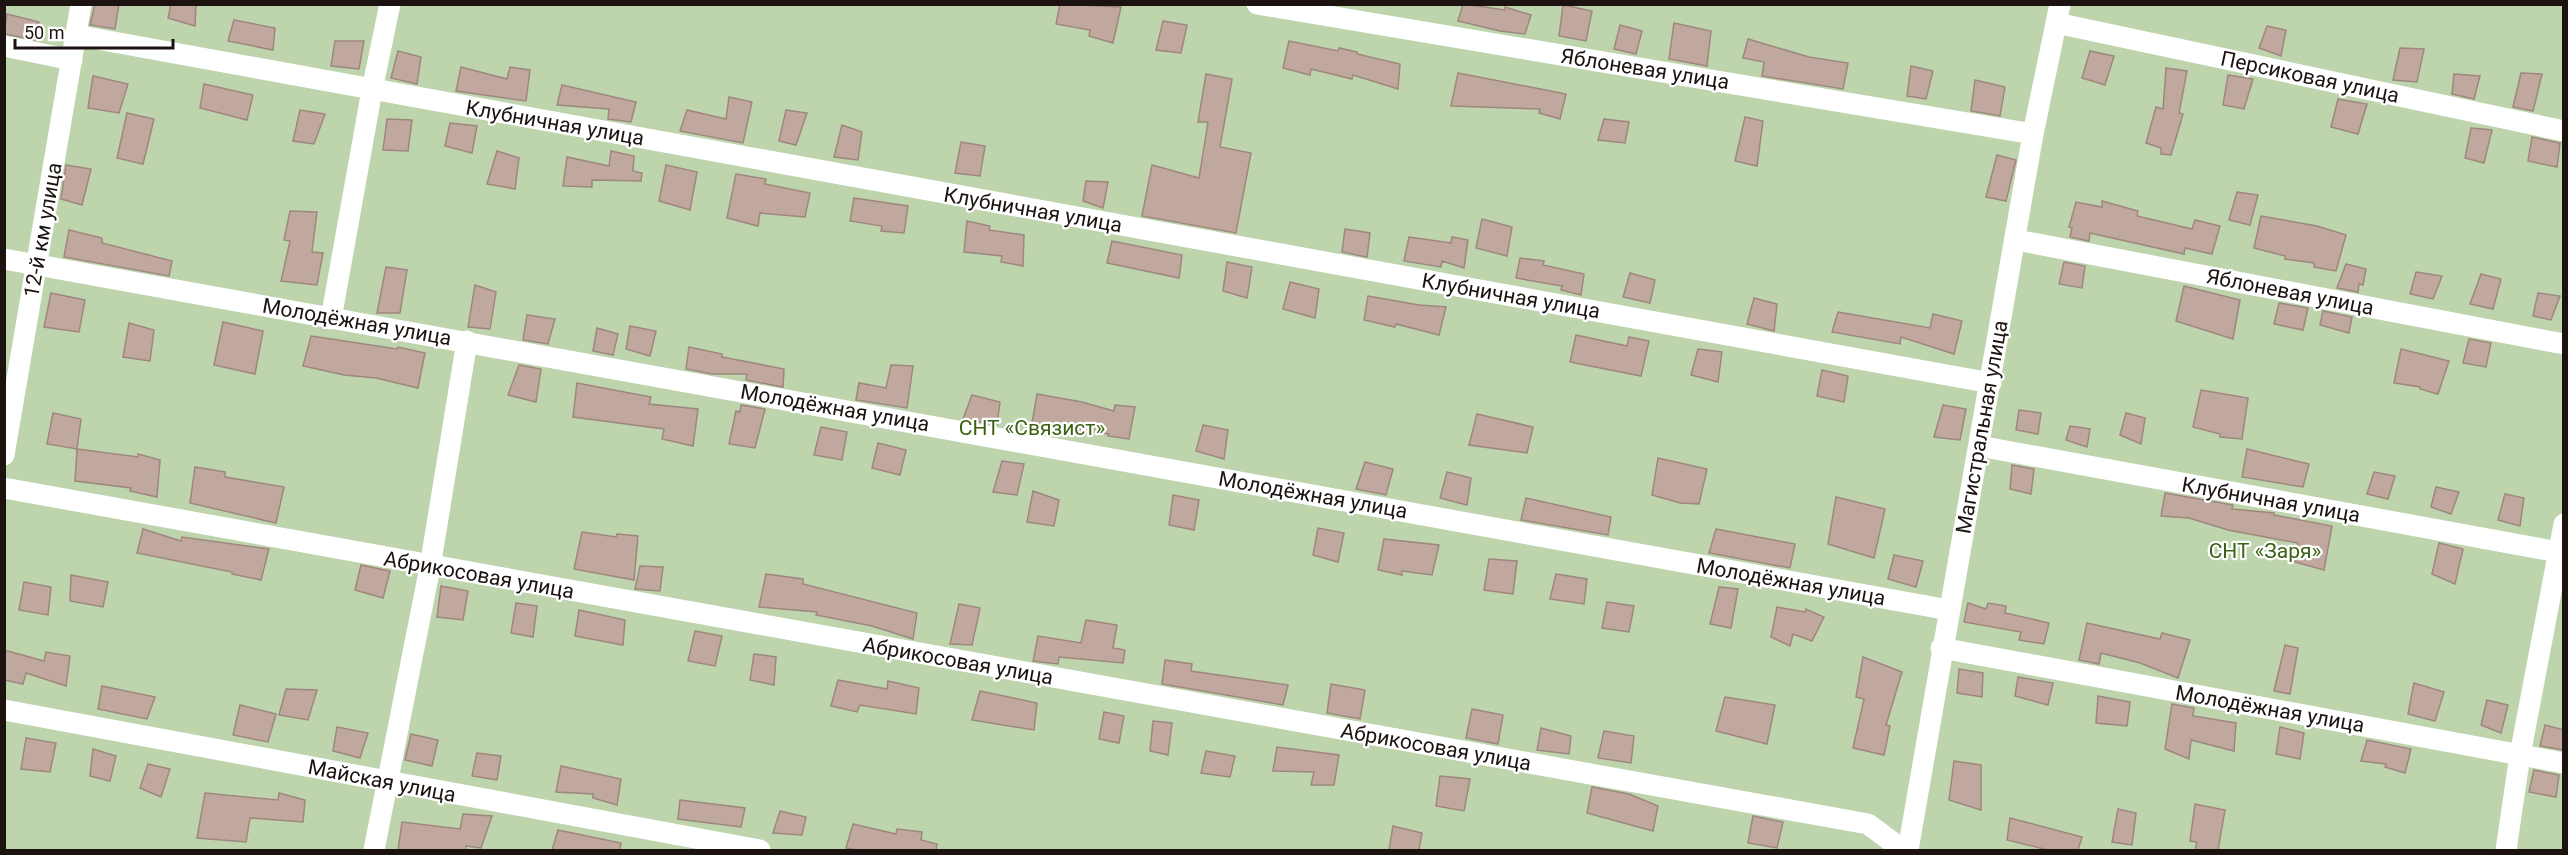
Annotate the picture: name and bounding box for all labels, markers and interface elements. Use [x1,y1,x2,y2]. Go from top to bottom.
scale bar [15,12,172,50]
text: 50 m [24,22,64,43]
street label: Яблоневая улица [1559,44,1731,94]
street label: Персиковая улица [2219,46,2401,108]
street label: Клубничная улица [464,96,646,150]
street label: 12-й км улица [19,161,67,299]
street label: Клубничная улица [942,183,1124,237]
street label: Яблоневая улица [2204,264,2376,320]
street label: Клубничная улица [1420,269,1602,323]
street label: Молодёжная улица [261,294,453,350]
street label: Магистральная улица [1951,318,2013,536]
street label: Молодёжная улица [739,380,931,436]
park label: СНТ «Связист» [959,416,1105,440]
street label: Молодёжная улица [1217,467,1409,523]
street label: Клубничная улица [2180,473,2362,527]
park label: СНТ «Заря» [2209,539,2321,563]
street label: Абрикосовая улица [382,546,576,604]
street label: Молодёжная улица [1695,554,1887,610]
street label: Абрикосовая улица [861,632,1055,690]
street label: Молодёжная улица [2174,681,2366,737]
street label: Абрикосовая улица [1339,718,1533,776]
street label: Майская улица [306,755,458,807]

